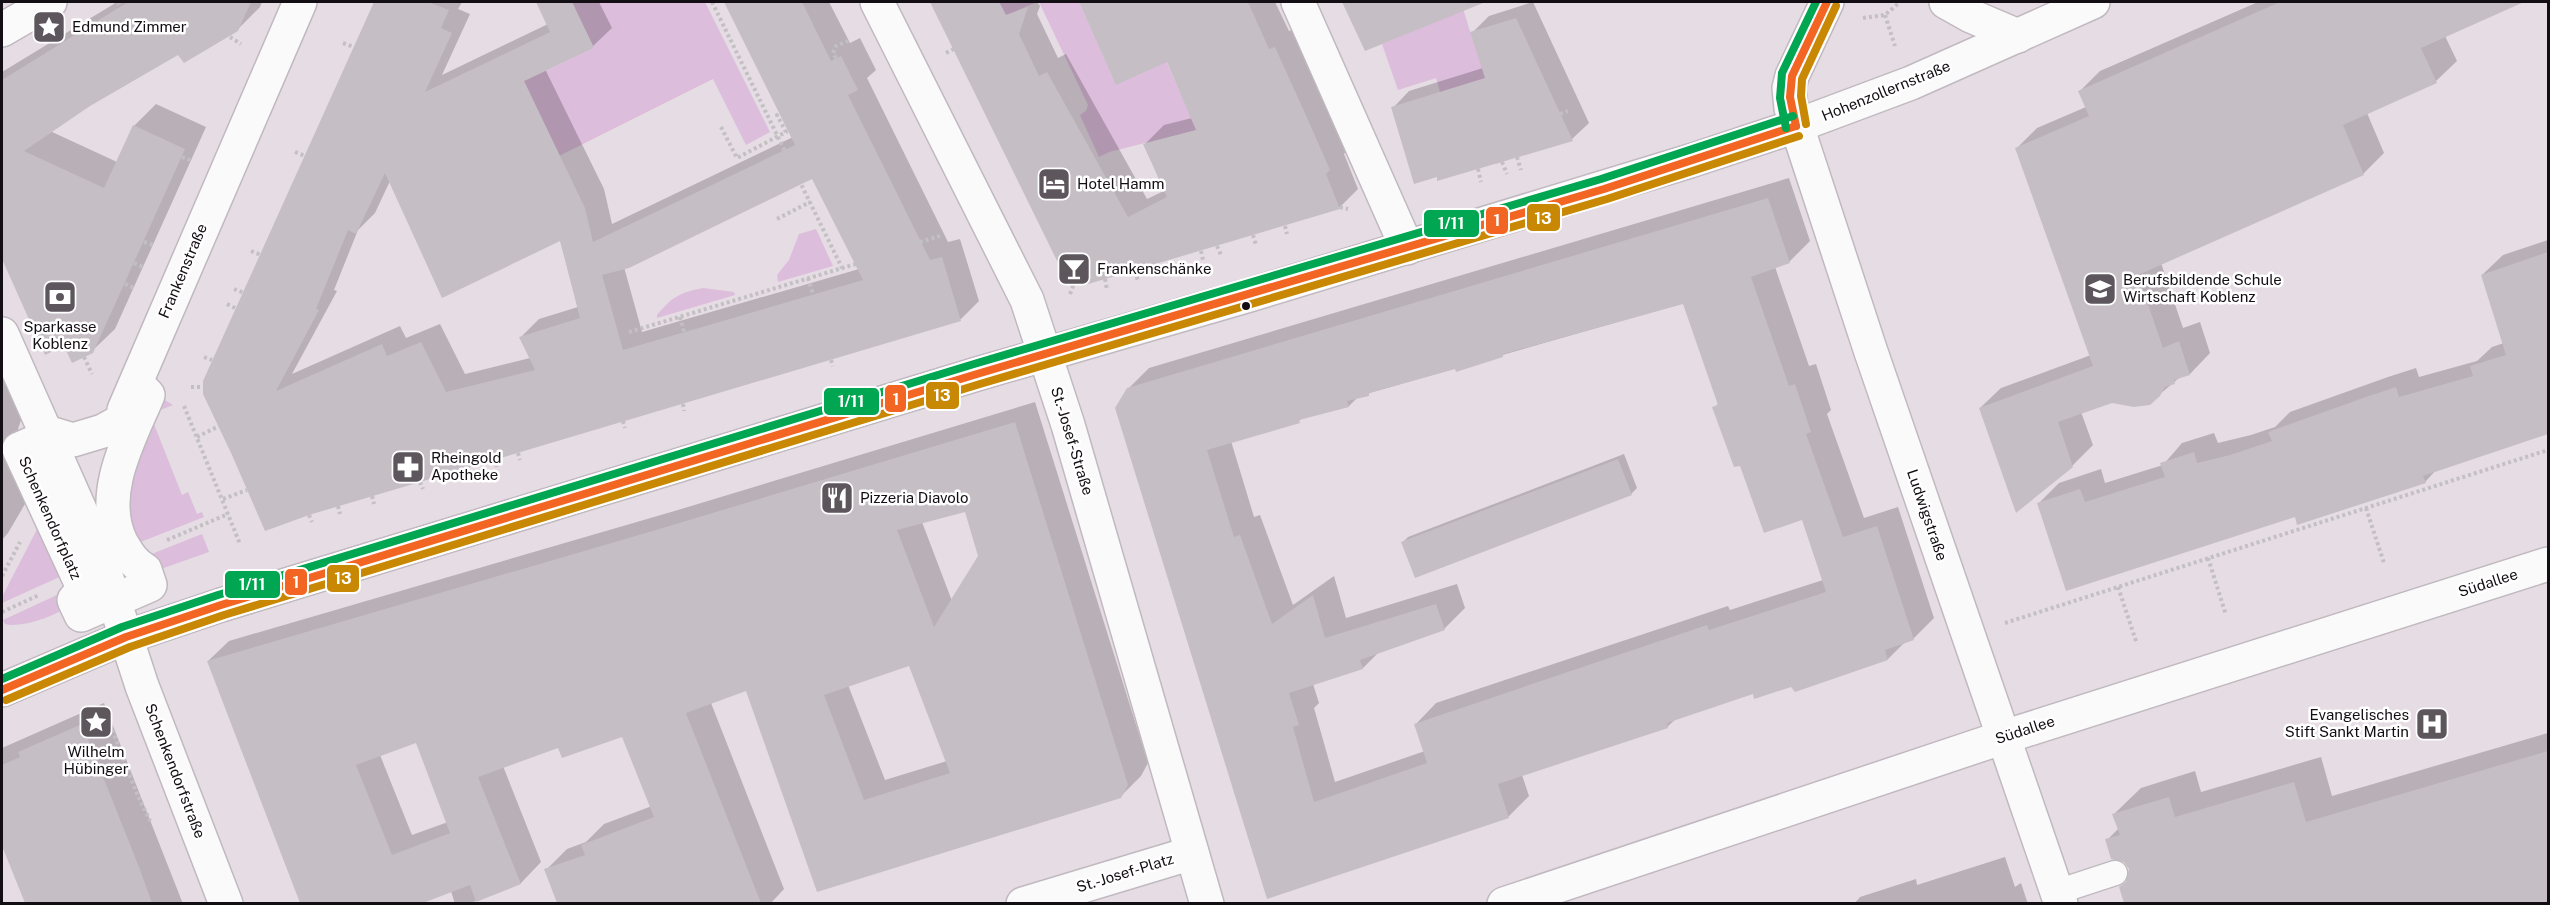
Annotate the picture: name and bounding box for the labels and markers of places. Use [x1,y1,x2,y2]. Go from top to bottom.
place icon: Edmund Zimmer [31,9,67,45]
place label: Edmund Zimmer [72,18,187,35]
hotel icon: Hotel Hamm [1036,166,1072,202]
place label: Hotel Hamm [1077,175,1165,192]
bar icon: Frankenschänke [1056,251,1092,287]
place label: Frankenschänke [1097,260,1211,277]
school or university icon: Berufsbildende Schule Wirtschaft Koblenz [2082,271,2118,307]
place label: Berufsbildende Schule Wirtschaft Koblenz [2123,271,2282,305]
bank icon: Sparkasse Koblenz [42,279,78,315]
unlabelled marker [1240,300,1252,312]
place label: Sparkasse Koblenz [23,318,97,352]
pharmacy icon: Rheingold Apotheke [390,449,426,485]
place label: Rheingold Apotheke [431,449,501,483]
restaurant icon: Pizzeria Diavolo [819,480,855,516]
place label: Pizzeria Diavolo [860,489,969,506]
place icon: Wilhelm Hübinger [78,704,114,740]
place label: Evangelisches Stift Sankt Martin [2285,706,2409,740]
hospital icon: Evangelisches Stift Sankt Martin [2414,706,2450,742]
place label: Wilhelm Hübinger [63,743,129,777]

